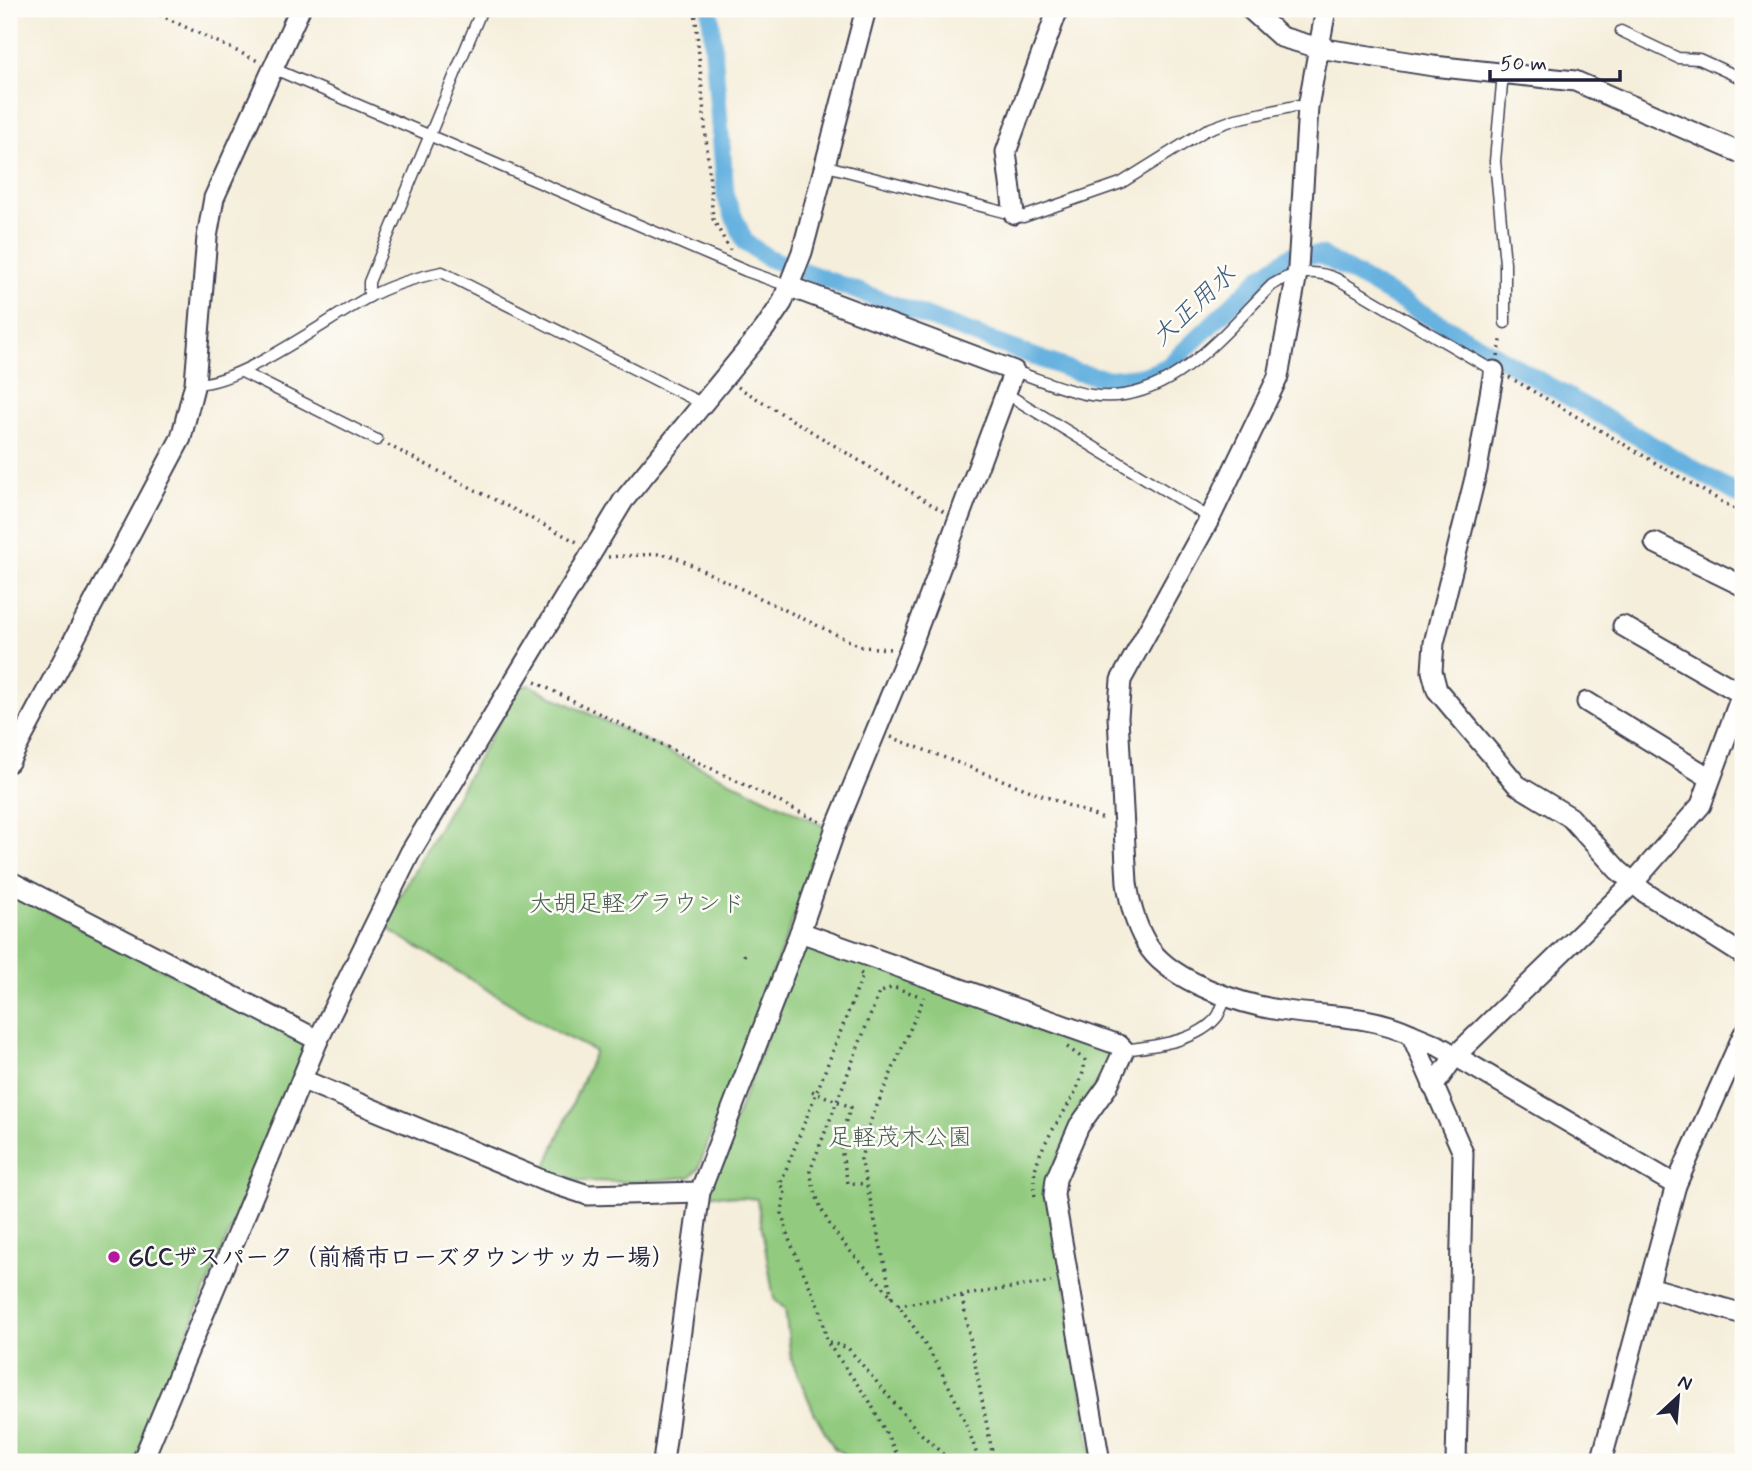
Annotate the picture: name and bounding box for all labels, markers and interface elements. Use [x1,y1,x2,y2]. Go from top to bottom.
scale bar [1490,38,1619,82]
text: 50 m [1500,50,1547,78]
water label: 大正用水 [1145,259,1244,354]
park label: 大胡足軽グラウンド [529,889,745,920]
park label: 足軽茂木公園 [828,1123,972,1154]
place label: GCCザスパーク（前橋市ローズタウンサッカー場） [128,1243,675,1274]
marker: GCCザスパーク（前橋市ローズタウンサッカー場） [106,1249,122,1265]
north arrow [1644,1362,1714,1432]
text: N [1674,1369,1696,1397]

